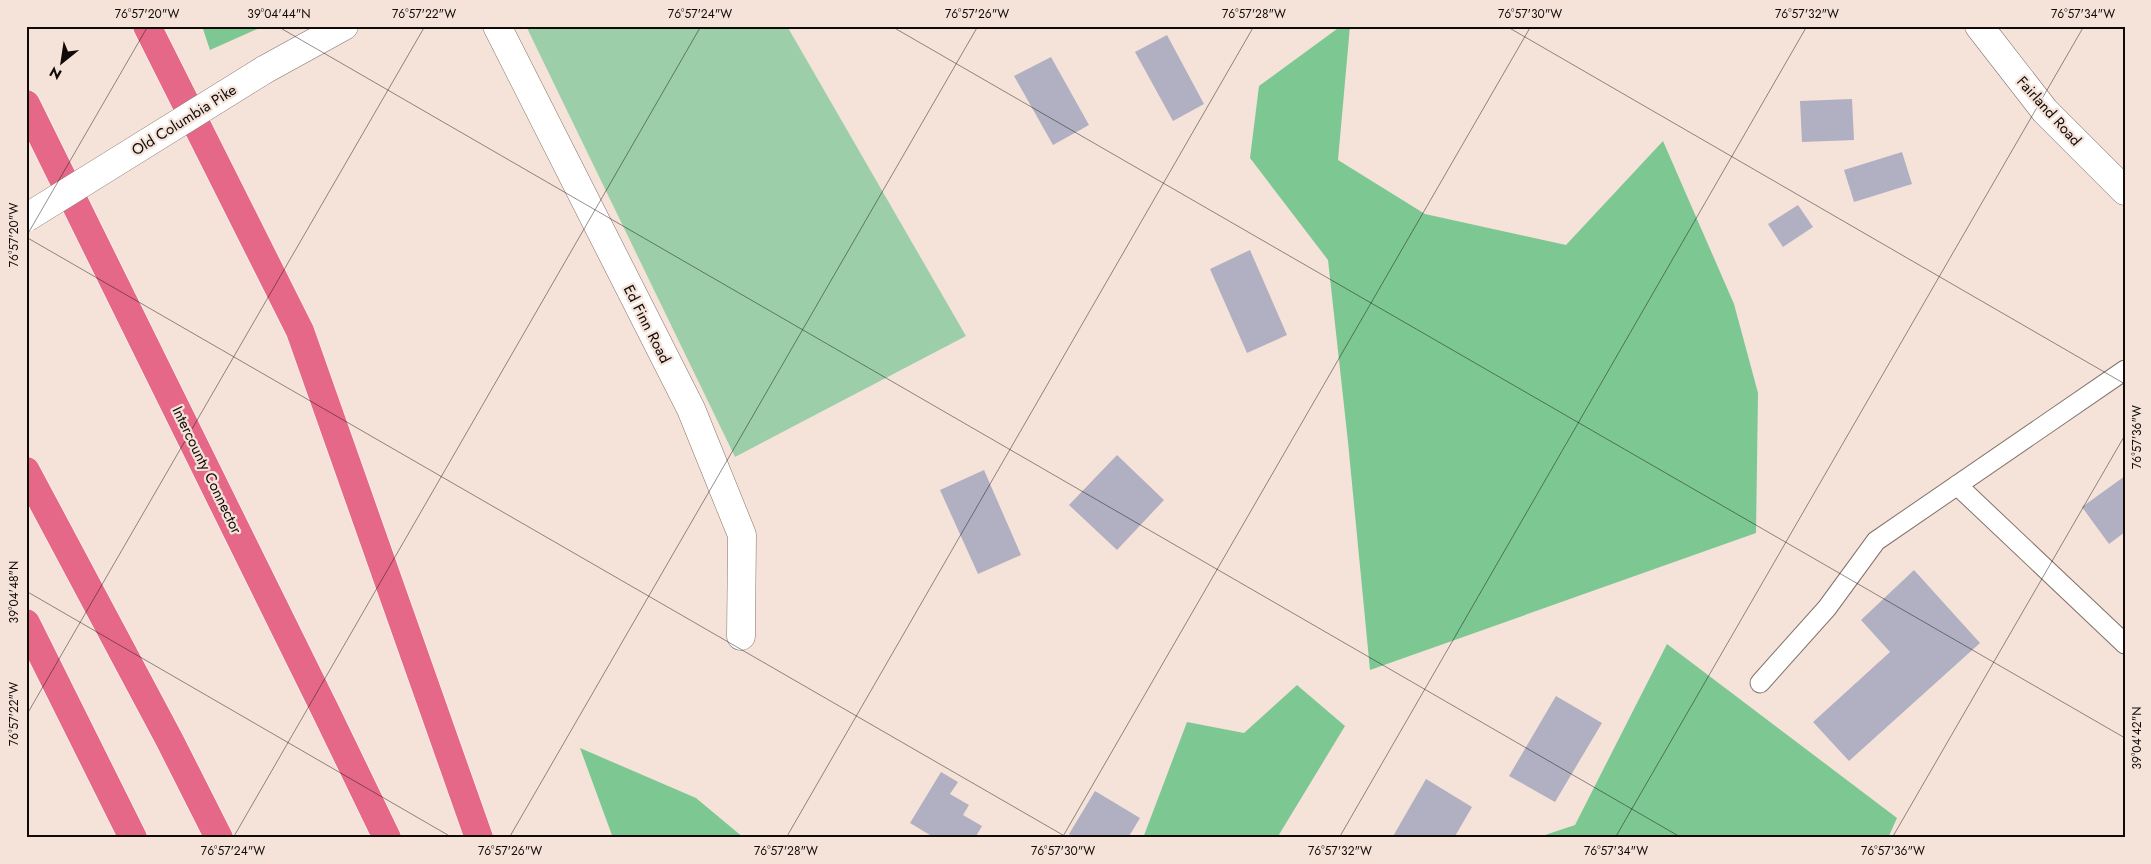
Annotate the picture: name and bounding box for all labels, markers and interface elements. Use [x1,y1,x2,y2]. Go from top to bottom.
text: 76°57'20"W [115,5,179,23]
text: 39°04'44"N [247,5,311,23]
text: 76°57'22"W [392,5,456,23]
text: 76°57'24"W [668,5,732,23]
text: 76°57'26"W [945,5,1009,23]
text: 76°57'28"W [1222,5,1286,23]
text: 76°57'30"W [1498,5,1562,23]
text: 76°57'32"W [1775,5,1839,23]
text: 76°57'34"W [2051,5,2115,23]
north arrow [38,38,88,88]
text: N [46,62,65,85]
street label: Fairland Road [2012,71,2086,151]
street label: Old Columbia Pike [127,79,241,161]
text: 76°57'20"W [5,203,23,267]
street label: Ed Finn Road [618,281,676,367]
street label: Intercounty Connector [167,402,248,538]
text: 76°57'36"W [2128,405,2146,469]
text: 39°04'48"N [5,561,23,623]
text: 76°57'22"W [5,682,23,746]
text: 39°04'42"N [2128,706,2146,770]
text: 76°57'24"W [201,842,265,860]
text: 76°57'26"W [478,842,542,860]
text: 76°57'28"W [754,842,818,860]
text: 76°57'30"W [1031,842,1095,860]
text: 76°57'32"W [1308,842,1372,860]
text: 76°57'34"W [1584,842,1648,860]
text: 76°57'36"W [1861,842,1925,860]

